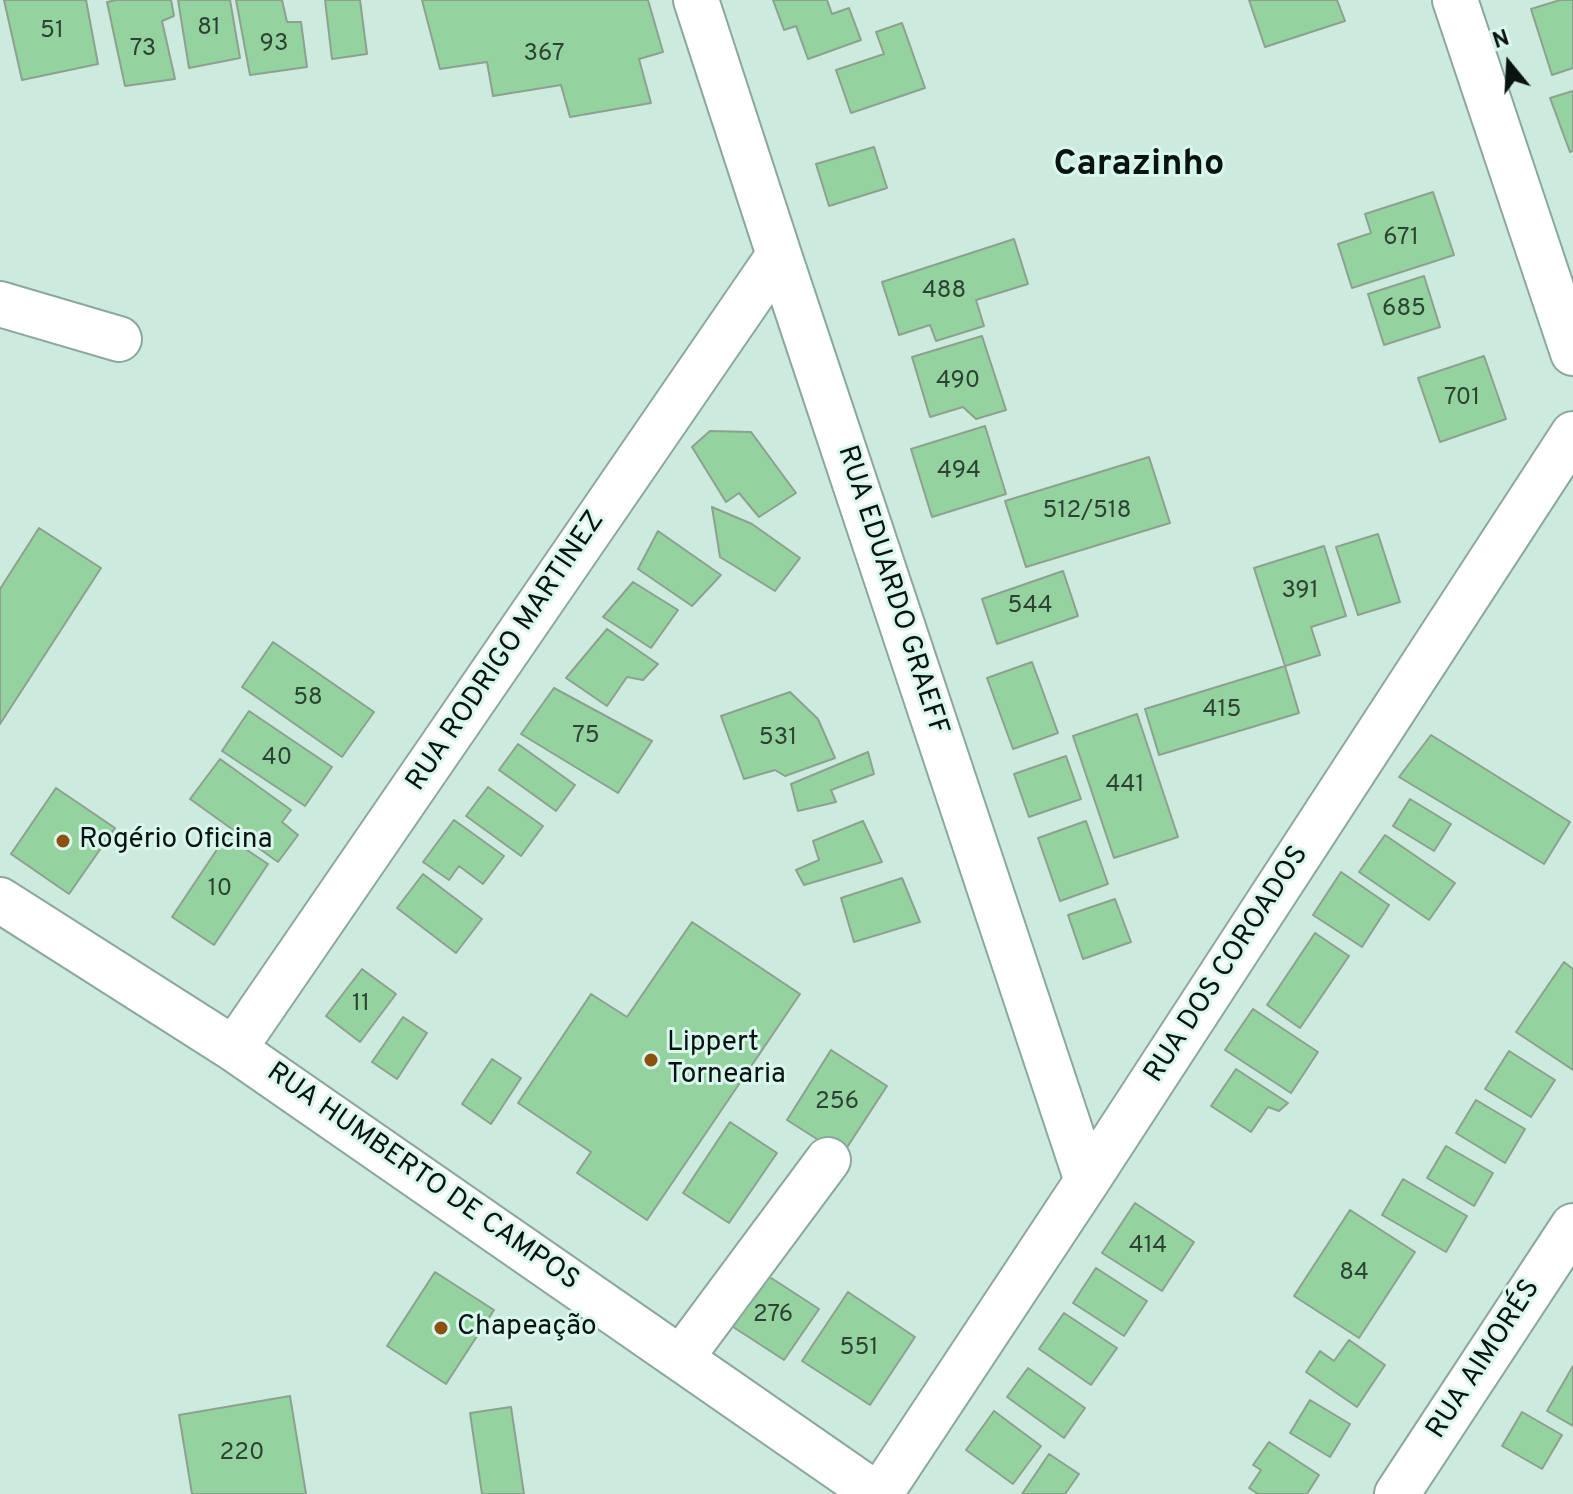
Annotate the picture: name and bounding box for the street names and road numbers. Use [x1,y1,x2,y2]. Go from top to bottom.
street label: RUA EDUARDO GRAEFF [828,442,954,740]
street label: RUA RODRIGO MARTINEZ [401,506,613,798]
street label: RUA DOS COROADOS [1139,840,1317,1090]
street label: RUA HUMBERTO DE CAMPOS [259,1057,585,1299]
street label: RUA AIMORÉS [1421,1274,1549,1446]

